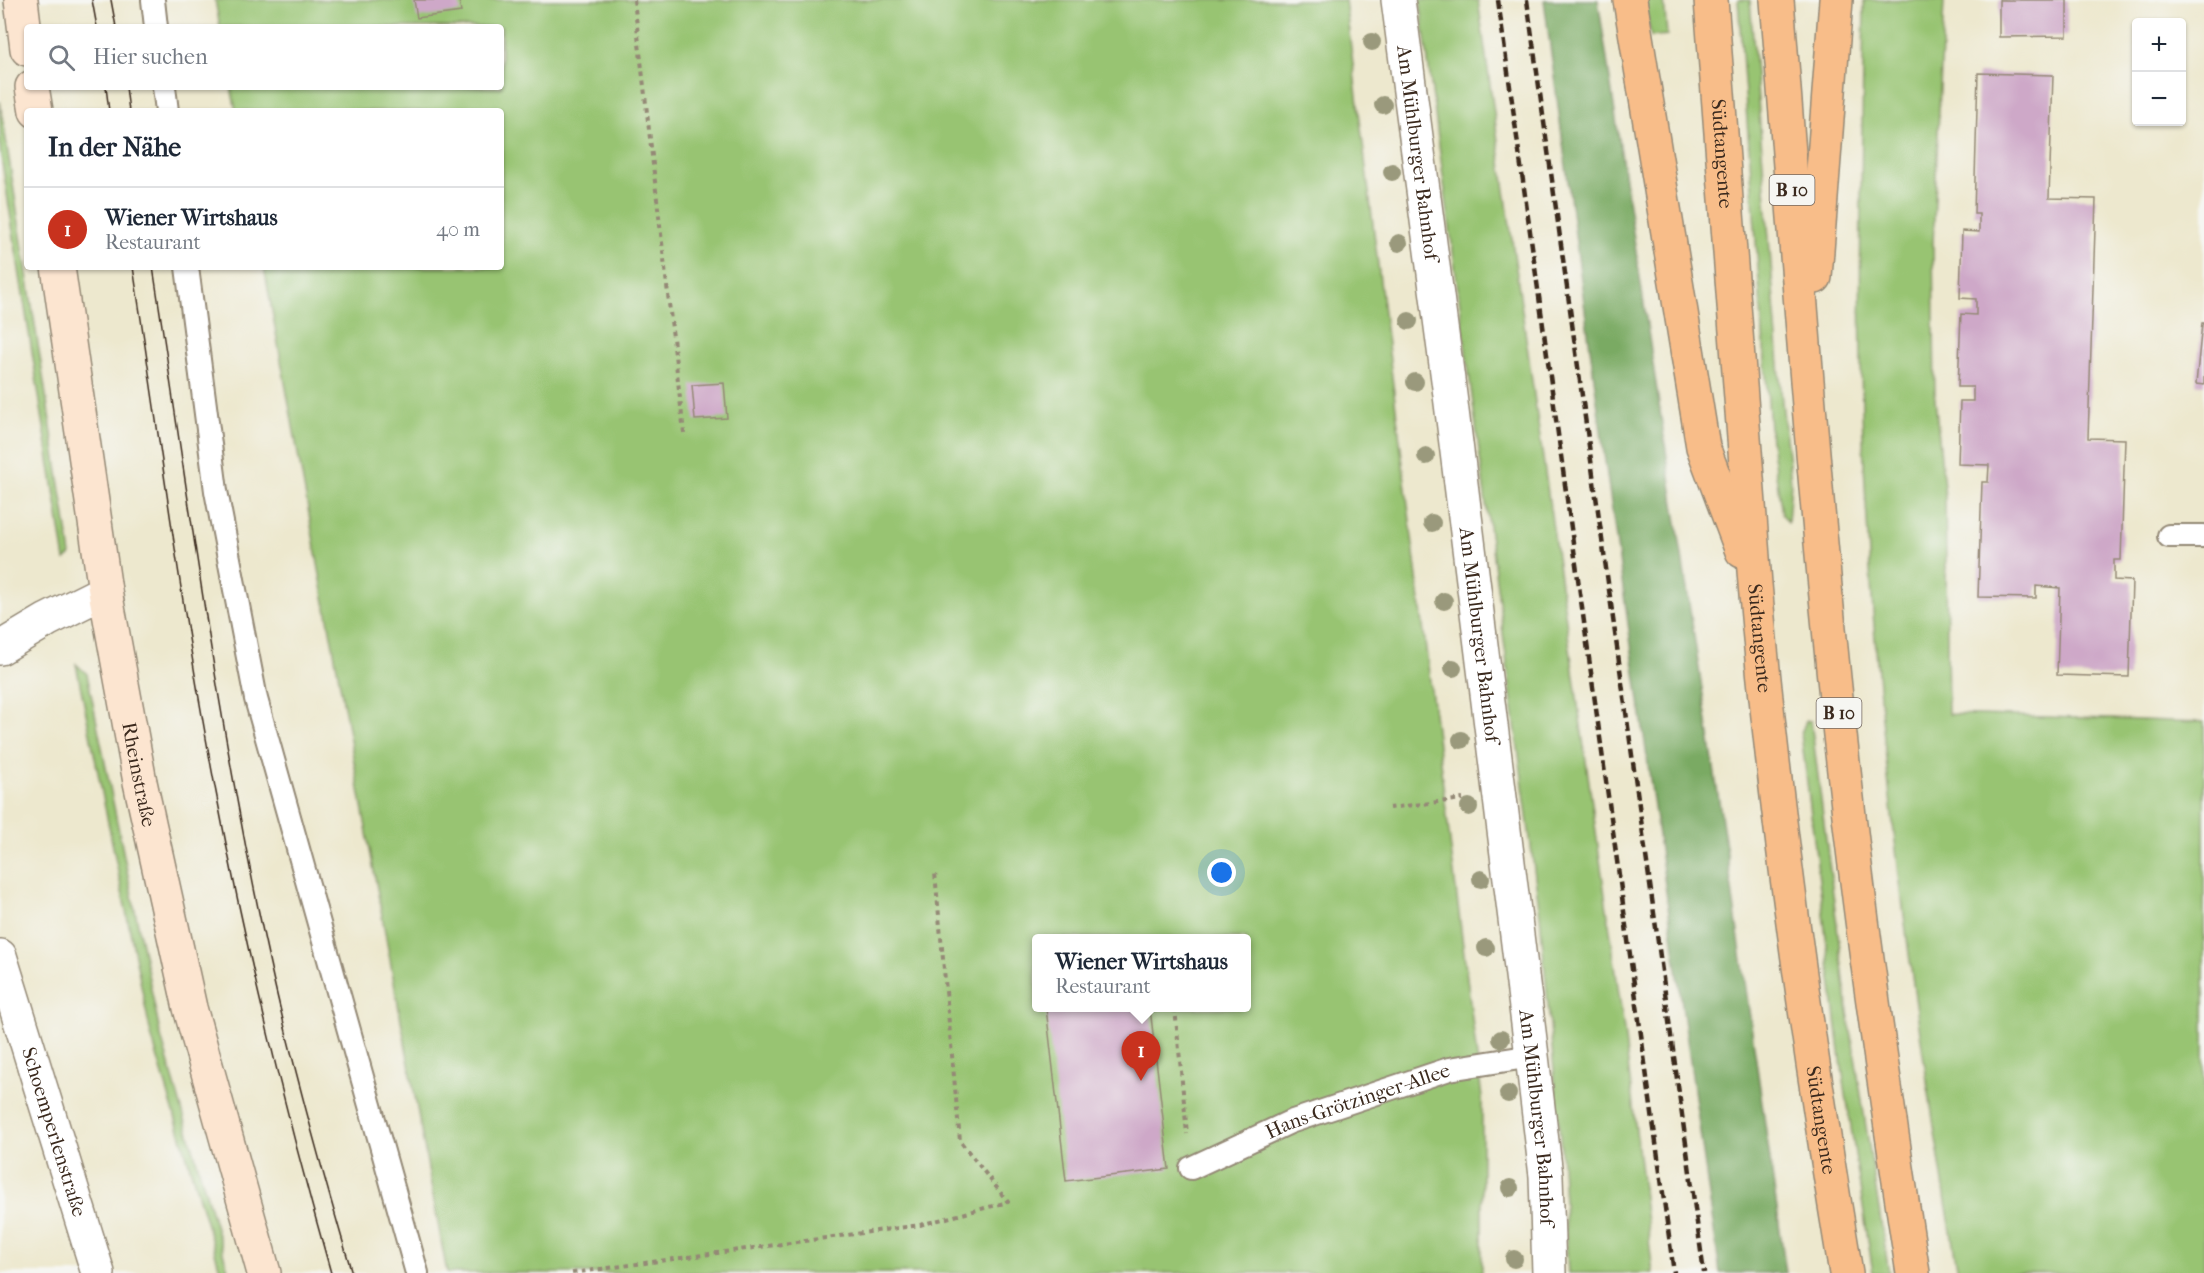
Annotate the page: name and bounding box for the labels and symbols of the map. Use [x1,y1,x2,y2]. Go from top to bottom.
street label: Am Mühlburger Bahnhof [1392,43,1444,266]
street label: Südtangente [1707,98,1737,209]
road number: B 10 [1770,175,1814,205]
street label: Am Mühlburger Bahnhof [1454,525,1505,748]
street label: Südtangente [1743,583,1776,694]
road number: B 10 [1816,698,1862,728]
street label: Rheinstraße [117,720,161,829]
your location [1207,858,1236,887]
street label: Am Mühlburger Bahnhof [1514,1007,1559,1230]
pin: 1 [1122,1032,1160,1081]
street label: Schoemperlenstraße [17,1044,91,1220]
street label: Hans-Grötzinger-Allee [1262,1059,1453,1144]
street label: Südtangente [1801,1064,1841,1176]

